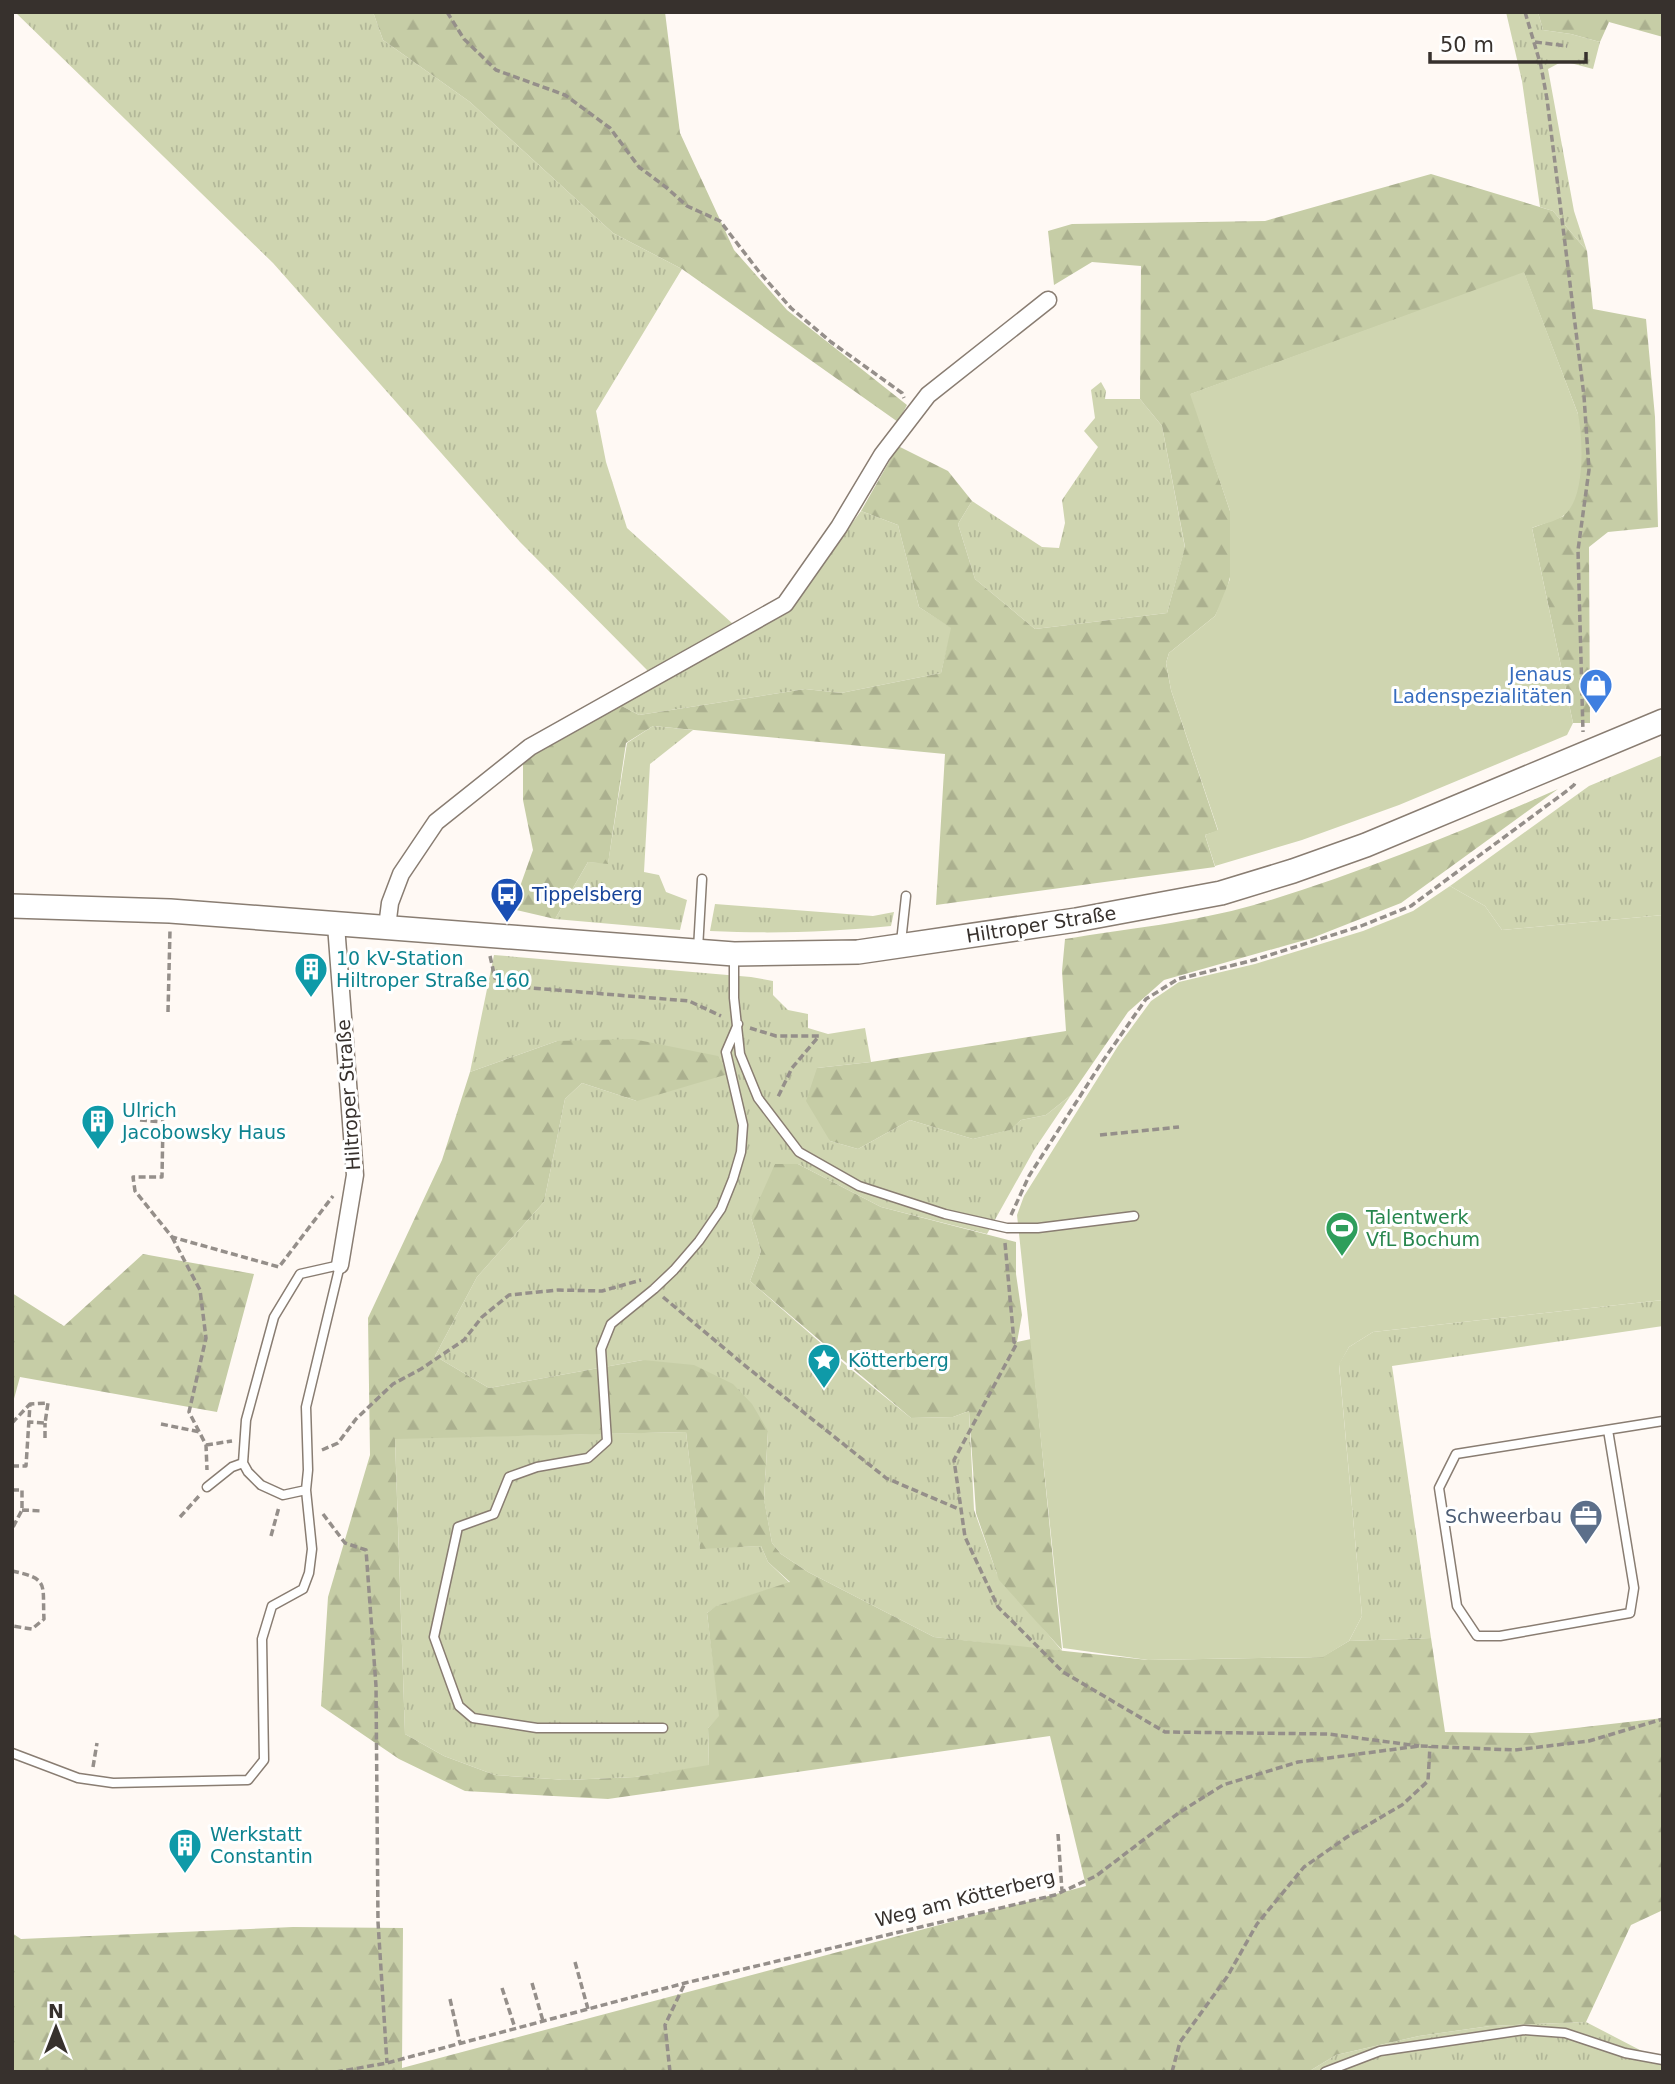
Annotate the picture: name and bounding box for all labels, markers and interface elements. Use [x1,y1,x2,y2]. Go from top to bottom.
scale bar [1430,21,1586,65]
text: 50 m [1440,33,1494,57]
place label: Jenaus Ladenspezialitäten [1393,663,1572,707]
shop icon: Jenaus Ladenspezialitäten [1577,666,1615,715]
bus stop icon: Tippelsberg [488,875,526,924]
place label: Tippelsberg [531,883,643,905]
street label: Hiltroper Straße [964,901,1118,947]
place label: 10 kV-Station Hiltroper Straße 160 [336,947,530,991]
building icon: 10 kV-Station Hiltroper Straße 160 [292,950,330,999]
street label: Hiltroper Straße [332,1019,364,1171]
place label: Ulrich Jacobowsky Haus [121,1099,286,1143]
building icon: Ulrich Jacobowsky Haus [79,1102,117,1151]
place label: Talentwerk VfL Bochum [1365,1206,1480,1250]
sports icon: Talentwerk VfL Bochum [1323,1209,1361,1258]
place icon: Kötterberg [805,1341,843,1390]
place label: Kötterberg [848,1349,949,1371]
office icon: Schweerbau [1567,1497,1605,1546]
place label: Schweerbau [1445,1505,1562,1527]
place label: Werkstatt Constantin [210,1823,313,1867]
building icon: Werkstatt Constantin [166,1826,204,1875]
street label: Weg am Kötterberg [873,1865,1057,1931]
north arrow [21,1993,91,2063]
text: N [48,2000,64,2022]

